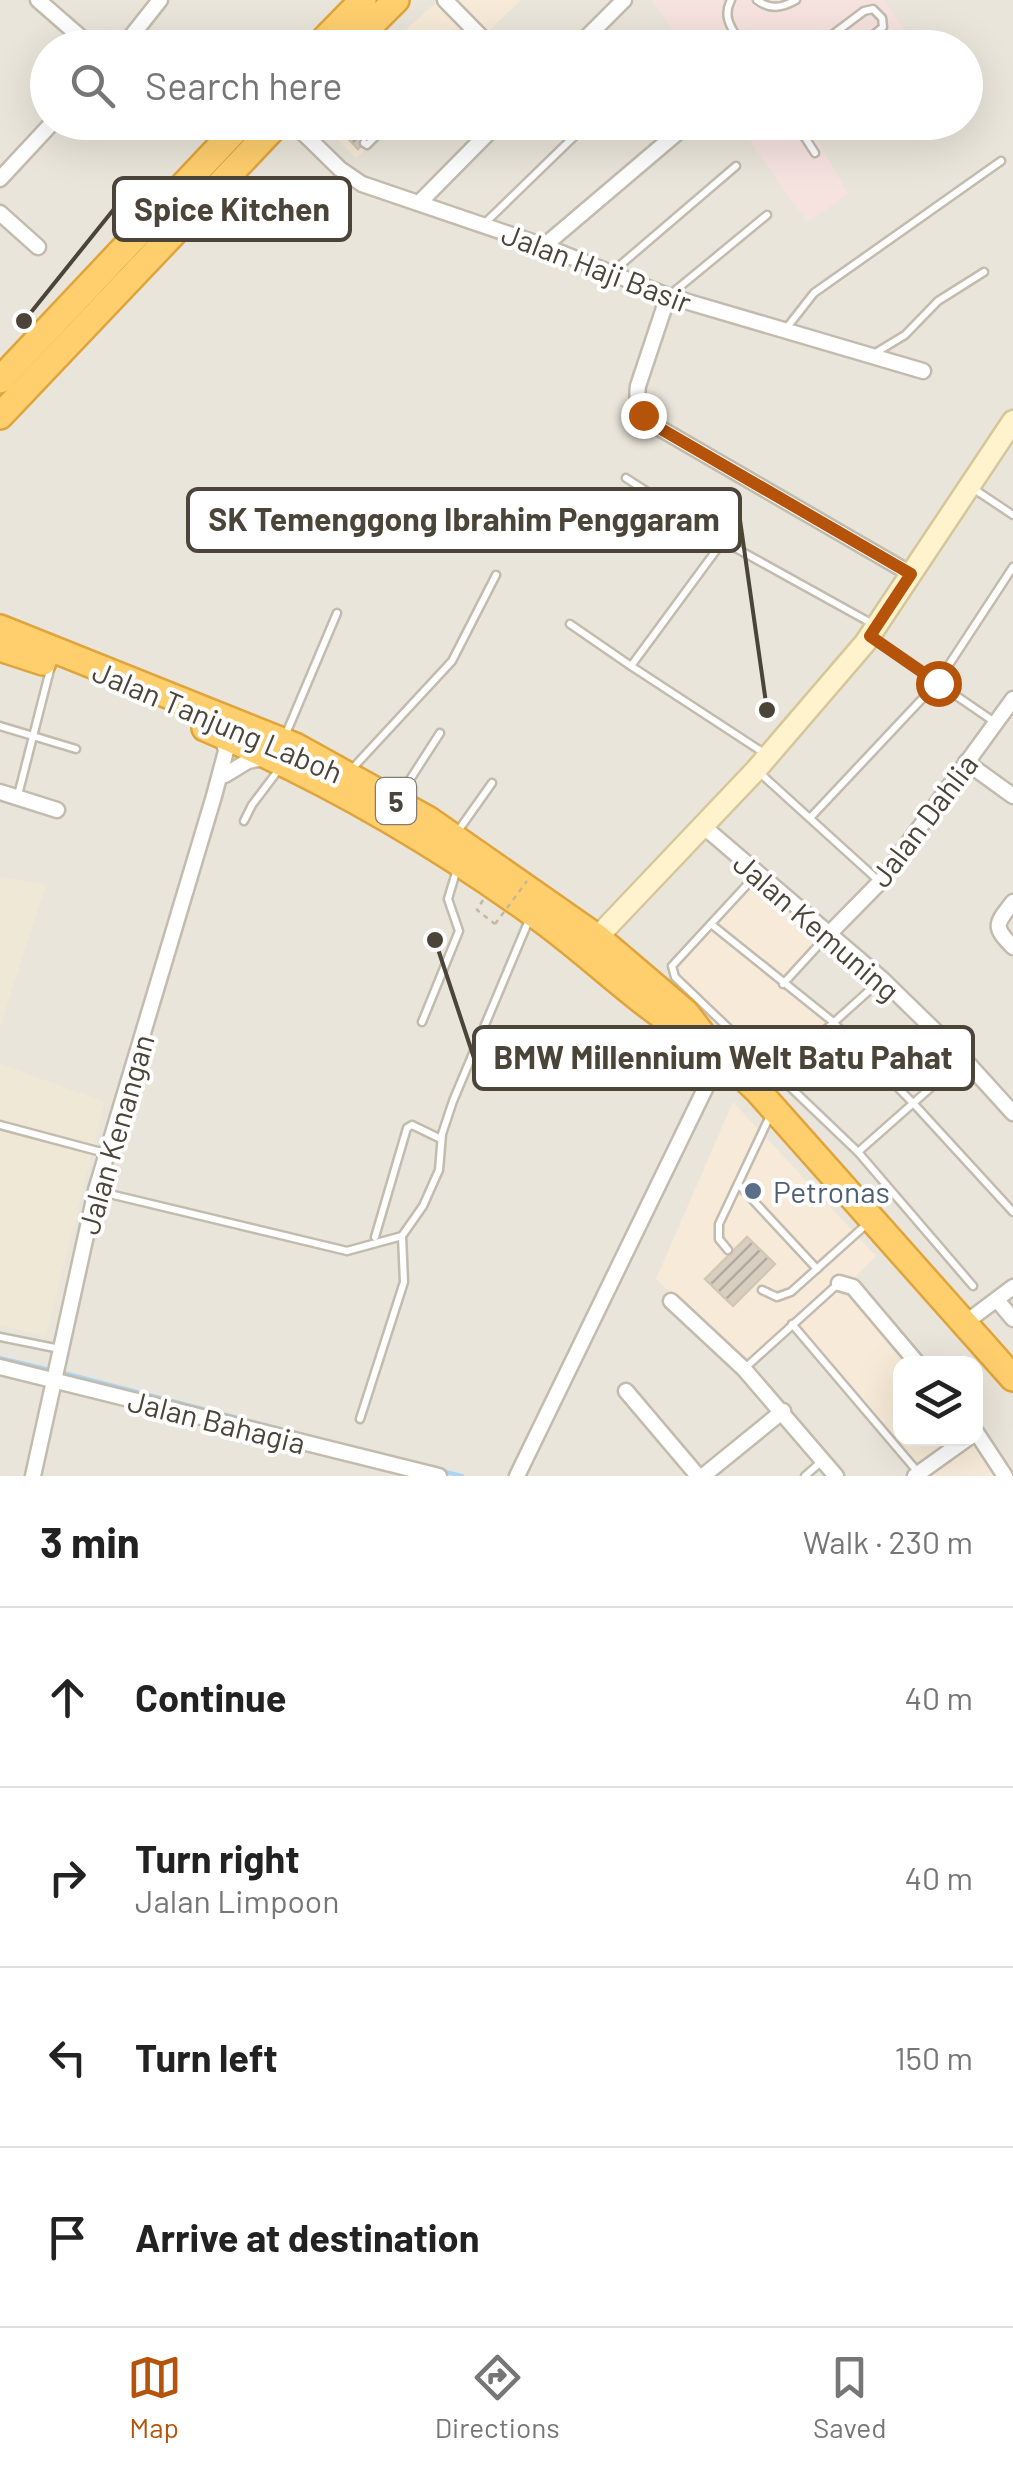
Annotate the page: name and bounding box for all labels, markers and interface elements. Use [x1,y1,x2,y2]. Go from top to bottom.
search box [30,30,983,140]
icon: search [65,58,120,113]
text: Search here [145,62,343,108]
callout: Spice Kitchen [114,178,350,240]
text: Spice Kitchen [134,189,330,227]
street label: Jalan Haji Basir [497,214,697,320]
route end [621,393,667,439]
callout: SK Temenggong Ibrahim Penggaram [188,489,740,551]
text: SK Temenggong Ibrahim Penggaram [208,499,720,537]
street label: Jalan Tanjung Laboh [88,652,348,790]
route start [916,661,962,707]
street label: Jalan Dahlia [861,747,985,893]
road number: 5 [376,778,416,824]
street label: Jalan Kemuning [727,844,907,1008]
callout: BMW Millennium Welt Batu Pahat [474,1027,973,1089]
street label: Jalan Kenangan [69,1030,161,1238]
text: BMW Millennium Welt Batu Pahat [493,1037,953,1075]
place label: Petronas [773,1173,890,1209]
marker: Petronas [742,1180,764,1202]
map controls [893,1356,983,1446]
button: layers [893,1356,983,1446]
street label: Jalan Bahagia [125,1382,309,1460]
text: 3 min [40,1516,140,1566]
text: Walk · 230 m [803,1522,973,1560]
icon: ahead [40,1670,95,1725]
text: Continue [135,1674,286,1720]
text: 40 m [904,1678,973,1716]
text: Turn right [135,1835,300,1881]
icon: right [40,1850,95,1905]
text: 40 m [904,1858,973,1896]
text: Jalan Limpoon [135,1881,340,1919]
icon: left [40,2030,95,2085]
text: Turn left [135,2034,278,2080]
text: 150 m [894,2038,973,2076]
icon: arrive [40,2210,95,2265]
text: Arrive at destination [135,2214,480,2260]
tab: Map [127,2350,182,2444]
tab: Directions [435,2350,560,2444]
tab: Saved [813,2350,886,2444]

